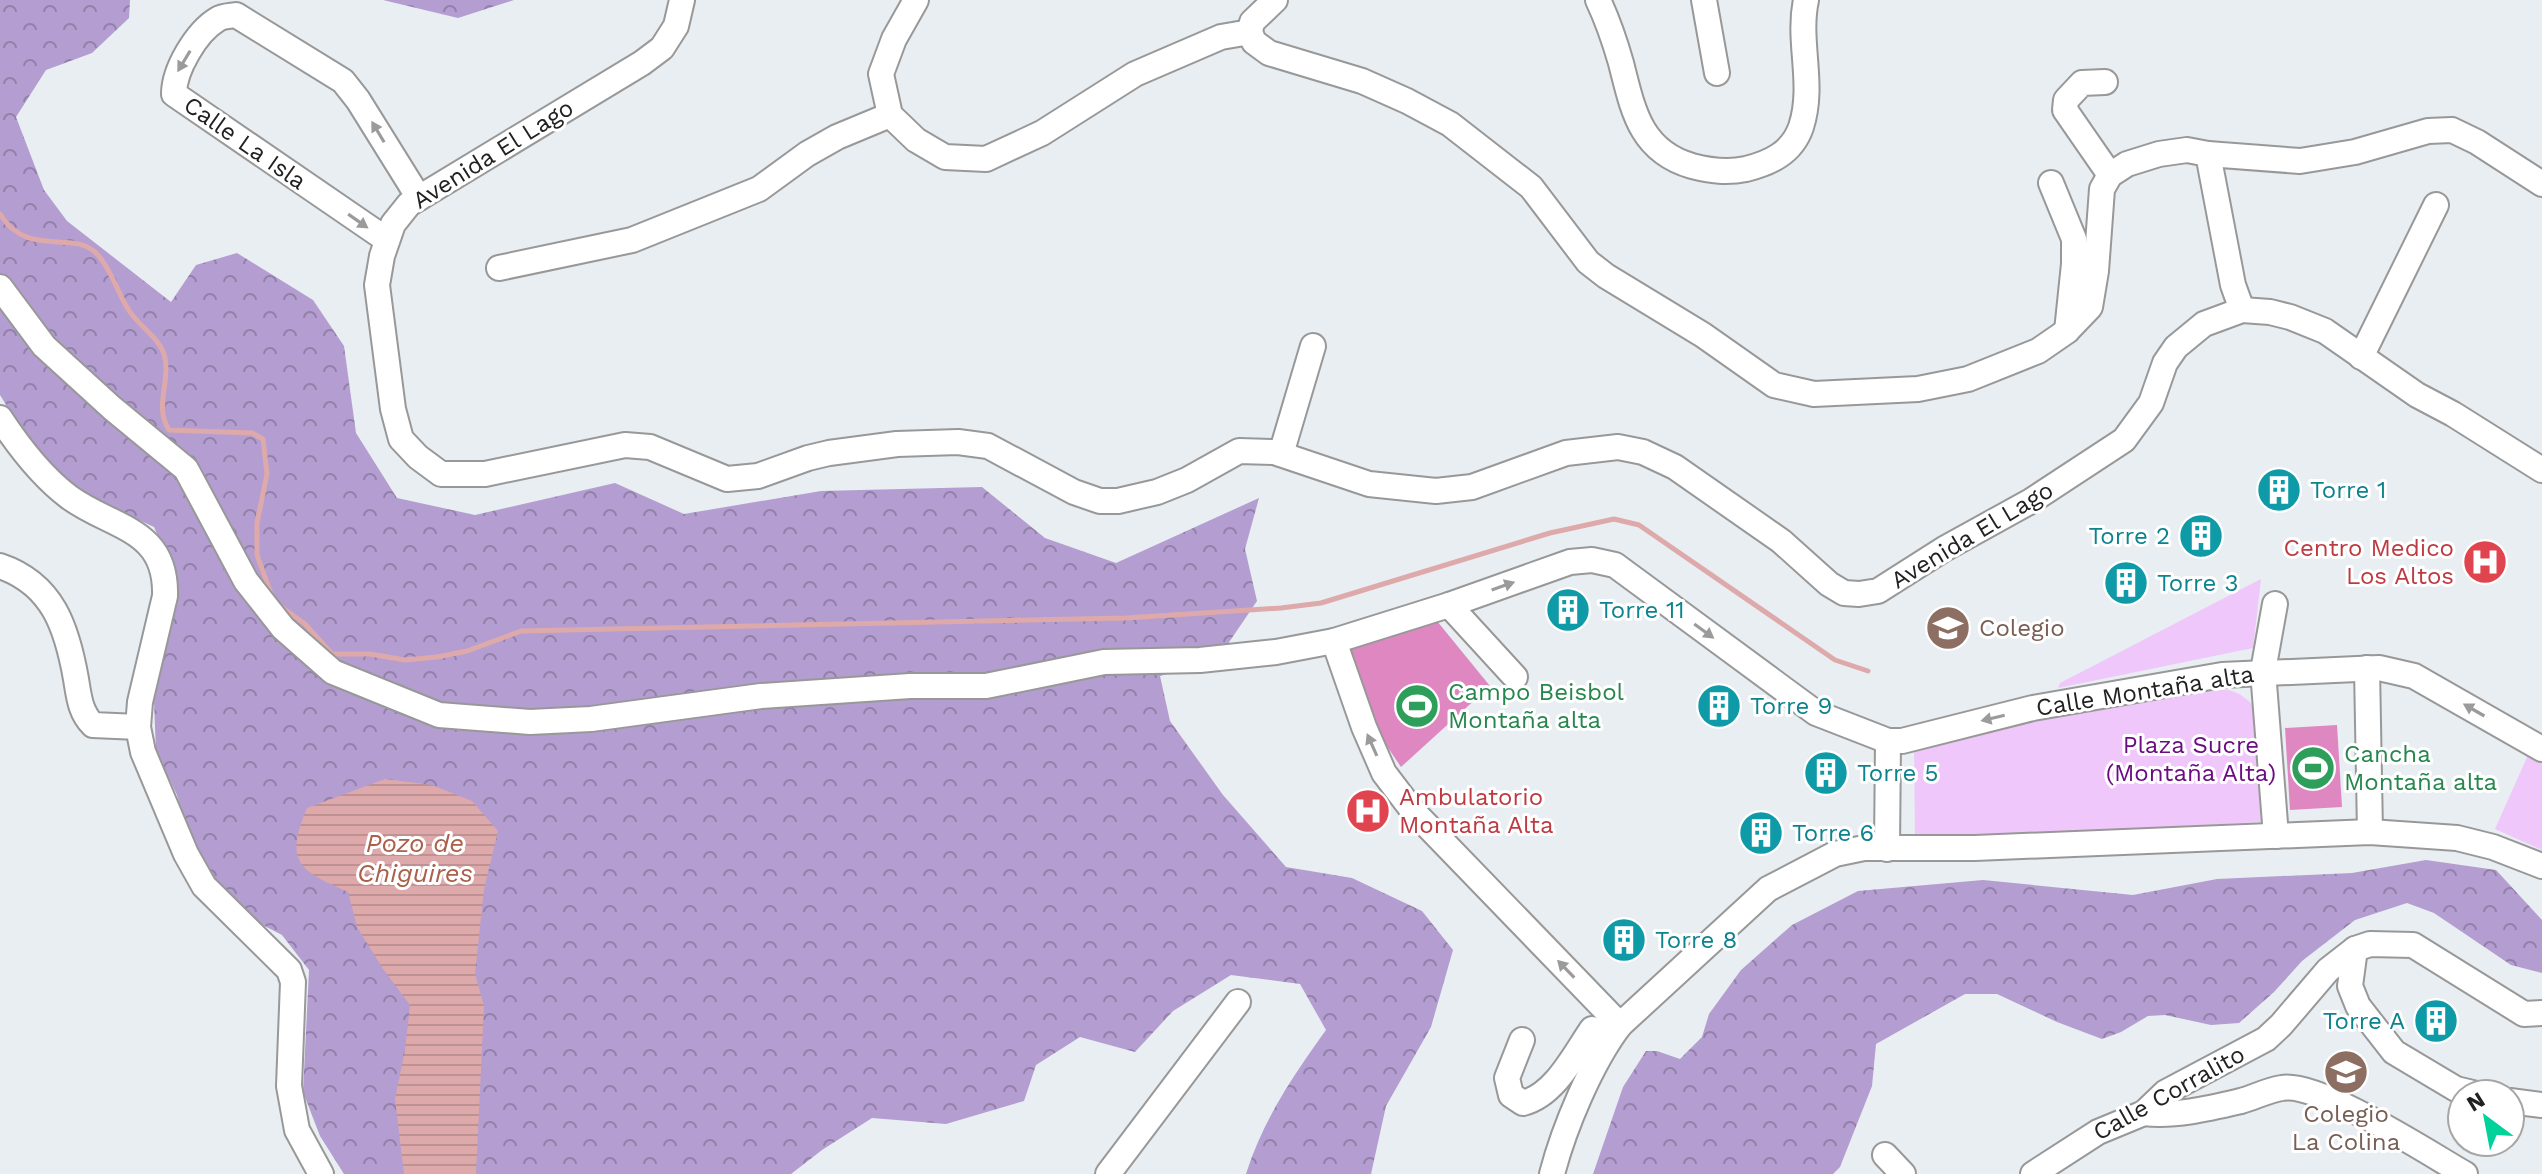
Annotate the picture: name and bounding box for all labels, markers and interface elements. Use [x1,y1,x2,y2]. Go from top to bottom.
one-way arrow [178,50,192,72]
street label: Calle La Isla [178,91,312,195]
street label: Avenida El Lago [408,93,578,215]
one-way arrow [371,121,385,143]
one-way arrow [348,213,369,228]
building icon: Torre 1 [2255,466,2303,514]
street label: Avenida El Lago [1886,476,2058,594]
place label: Torre 1 [2310,476,2386,504]
building icon: Torre 2 [2177,512,2225,560]
place label: Torre 2 [2089,522,2170,550]
place label: Centro Medico Los Altos [2284,534,2454,590]
hospital icon: Centro Medico Los Altos [2461,538,2509,586]
building icon: Torre 3 [2102,559,2150,607]
place label: Torre 3 [2157,569,2238,597]
one-way arrow [1491,579,1515,592]
building icon: Torre 11 [1544,586,1592,634]
place label: Torre 11 [1599,596,1685,624]
school or university icon: Colegio [1924,604,1972,652]
place label: Colegio [1979,614,2065,642]
one-way arrow [1694,623,1715,638]
street label: Calle Montaña alta [2034,660,2256,722]
place label: Campo Beisbol Montaña alta [1448,678,1625,734]
sports icon: Campo Beisbol Montaña alta [1393,682,1441,730]
building icon: Torre 9 [1695,682,1743,730]
place label: Torre 9 [1750,692,1832,720]
one-way arrow [2463,703,2485,717]
one-way arrow [1981,712,2006,725]
park label: Plaza Sucre (Montaña Alta) [2106,731,2276,787]
one-way arrow [1365,733,1379,757]
place label: Cancha Montaña alta [2344,740,2497,796]
sports icon: Cancha Montaña alta [2289,744,2337,792]
building icon: Torre 5 [1802,749,1850,797]
place label: Torre 5 [1857,759,1938,787]
place label: Ambulatorio Montaña Alta [1399,783,1554,839]
hospital icon: Ambulatorio Montaña Alta [1344,787,1392,835]
building icon: Torre 6 [1737,809,1785,857]
place label: Torre 6 [1792,819,1874,847]
water label: Pozo de Chiguires [357,828,473,888]
building icon: Torre 8 [1600,916,1648,964]
place label: Torre 8 [1655,926,1737,954]
one-way arrow [1557,960,1576,979]
building icon: Torre A [2412,997,2460,1045]
place label: Torre A [2323,1007,2405,1035]
street label: Calle Corralito [2088,1040,2250,1146]
school or university icon: Colegio La Colina [2322,1048,2370,1096]
north arrow [2446,1078,2526,1158]
text: N [2462,1087,2489,1116]
place label: Colegio La Colina [2292,1100,2400,1156]

